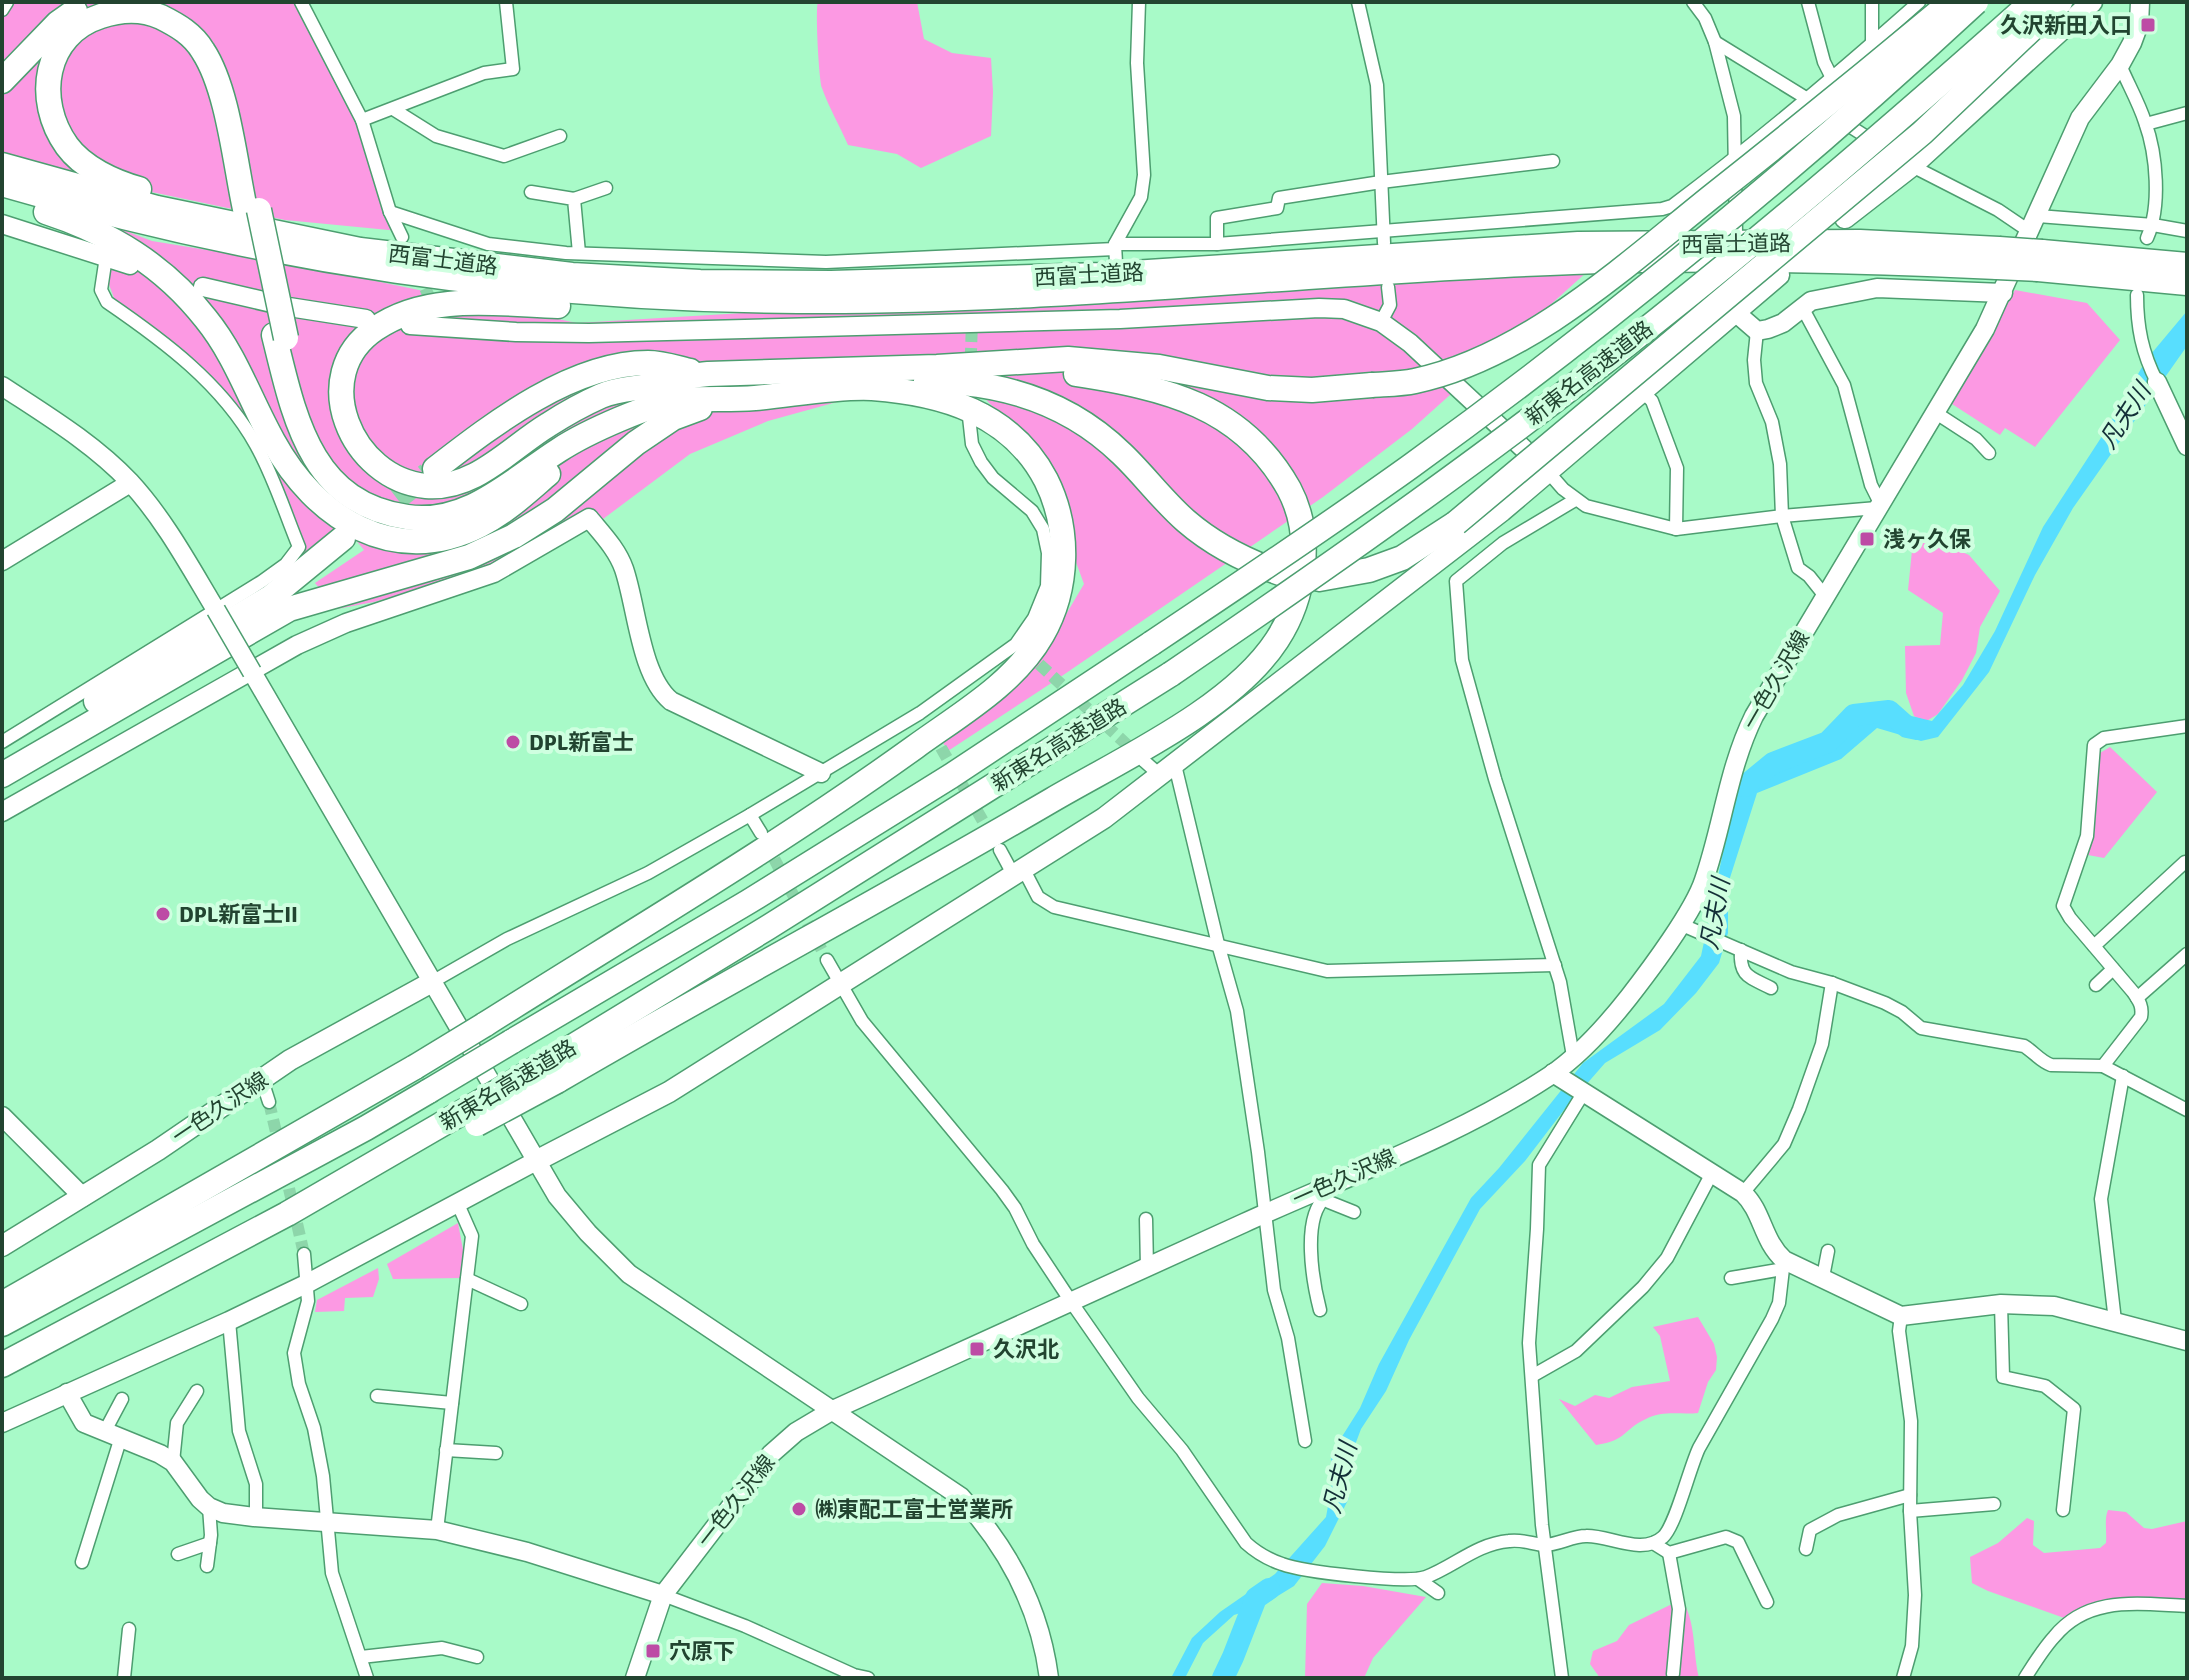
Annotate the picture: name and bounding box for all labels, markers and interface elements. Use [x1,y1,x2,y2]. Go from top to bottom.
place label: 久沢新田入口 [2000,12,2132,39]
marker: 久沢新田入口 [2139,16,2157,34]
street label: 西富士道路 [1681,230,1791,258]
street label: 西富士道路 [387,240,499,280]
street label: 西富士道路 [1033,259,1145,291]
street label: 新東名高速道路 [1520,315,1658,431]
water label: 凡夫川 [2093,375,2159,454]
place label: 浅ヶ久保 [1883,526,1971,553]
marker: 浅ヶ久保 [1858,530,1876,548]
street label: 一色久沢線 [1737,626,1815,734]
street label: 新東名高速道路 [987,693,1131,797]
place label: DPL新富士 [529,729,634,756]
marker: DPL新富士 [504,733,522,751]
water label: 凡夫川 [1694,873,1737,952]
place label: DPL新富士II [179,901,298,928]
marker: DPL新富士II [154,905,172,923]
street label: 新東名高速道路 [435,1034,581,1136]
street label: 一色久沢線 [167,1066,273,1150]
street label: 一色久沢線 [1288,1143,1400,1213]
place label: 久沢北 [993,1336,1059,1363]
marker: 久沢北 [968,1340,986,1358]
water label: 凡夫川 [1317,1437,1364,1517]
street label: 一色久沢線 [691,1449,781,1553]
place label: ㈱東配工富士営業所 [815,1496,1013,1523]
marker: ㈱東配工富士営業所 [790,1500,808,1518]
place label: 穴原下 [669,1638,735,1665]
marker: 穴原下 [644,1642,662,1660]

